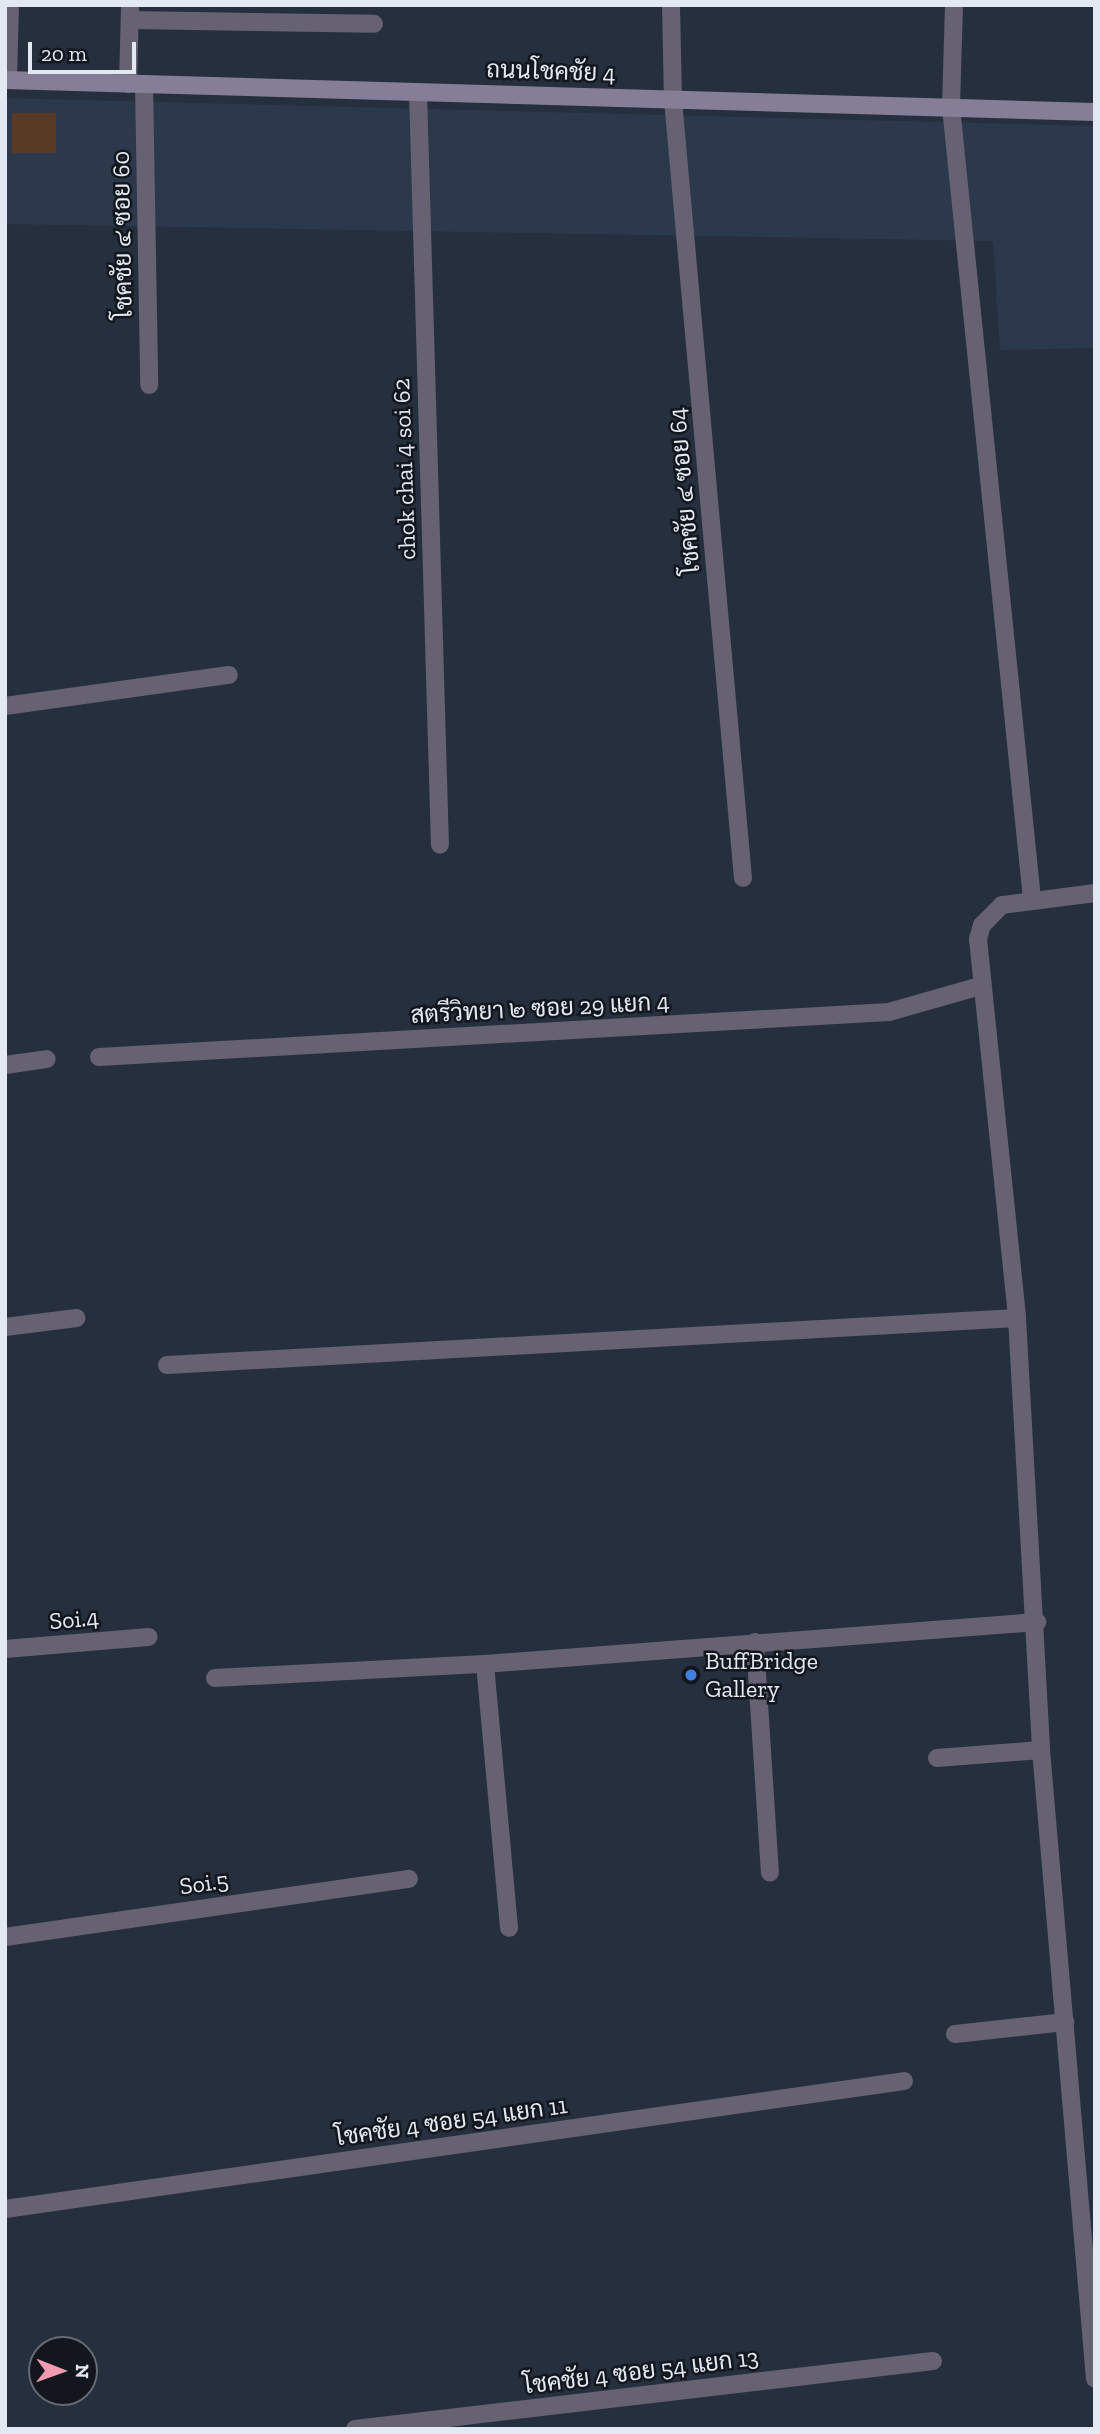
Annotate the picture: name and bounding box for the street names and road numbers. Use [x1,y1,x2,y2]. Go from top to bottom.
street label: ถนนโชคชัย 4 [486,54,616,88]
street label: โชคชัย ๔ ซอย 60 [106,151,138,319]
street label: chok chai 4 soi 62 [386,378,422,560]
street label: โชคชัย ๔ ซอย 64 [662,406,706,576]
street label: สตรีวิทยา ๒ ซอย 29 แยก 4 [410,987,670,1029]
street label: Soi.4 [48,1602,100,1636]
street label: Soi.5 [178,1865,230,1901]
street label: โชคชัย 4 ซอย 54 แยก 11 [333,2090,569,2152]
street label: โชคชัย 4 ซอย 54 แยก 13 [522,2342,760,2400]

